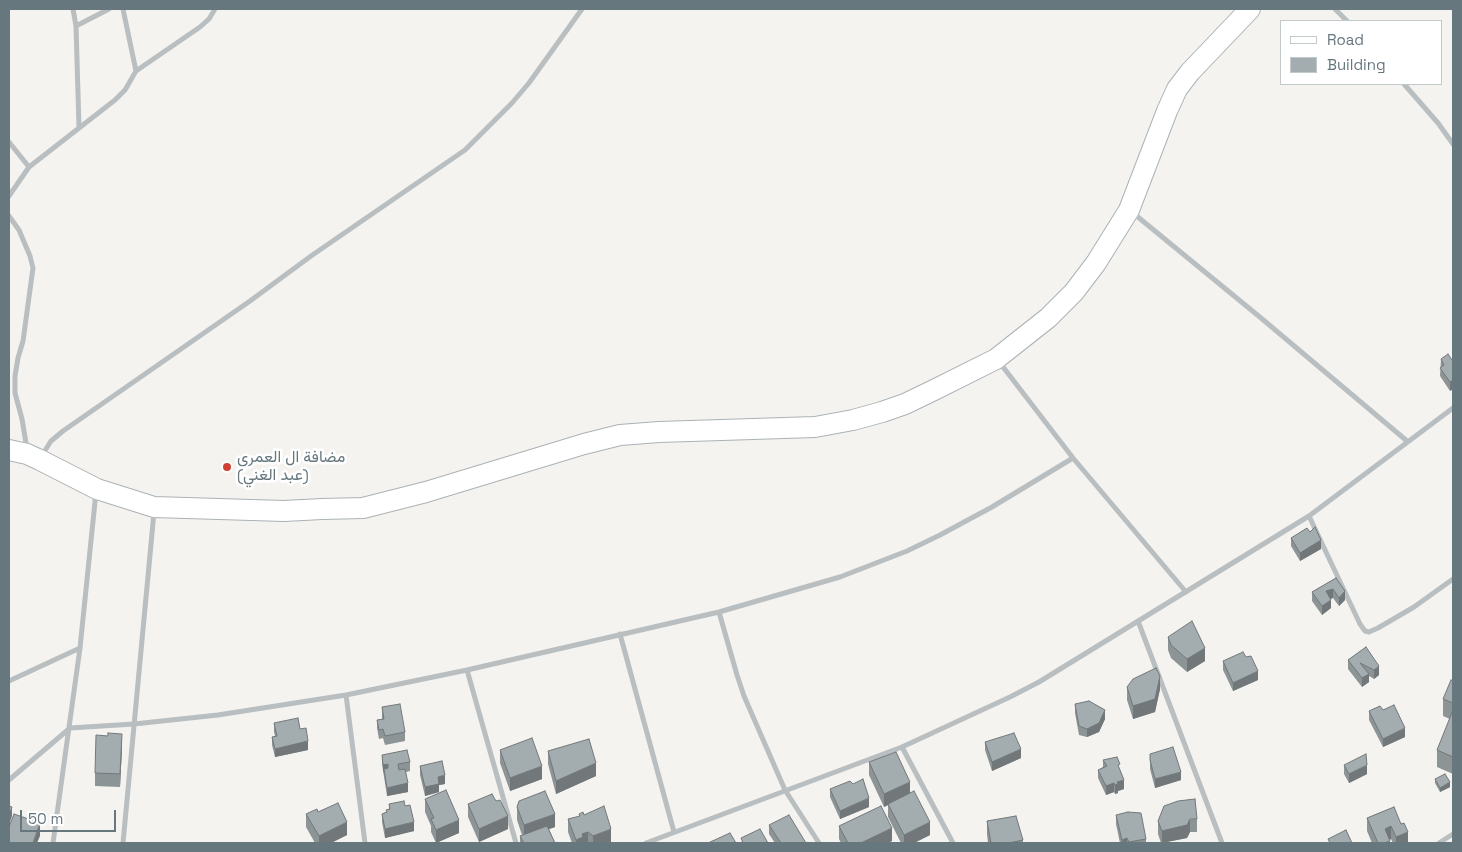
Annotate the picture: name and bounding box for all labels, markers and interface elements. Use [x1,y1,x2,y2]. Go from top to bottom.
legend [1280,20,1442,85]
text: Road [1327,30,1364,49]
text: Building [1327,55,1386,74]
place label: مضافة ال العمري (عبد الغني) [237,448,345,486]
marker: مضافة ال العمري (عبد الغني) [221,461,233,473]
scale bar [22,800,119,832]
text: 50 m [28,809,63,828]

